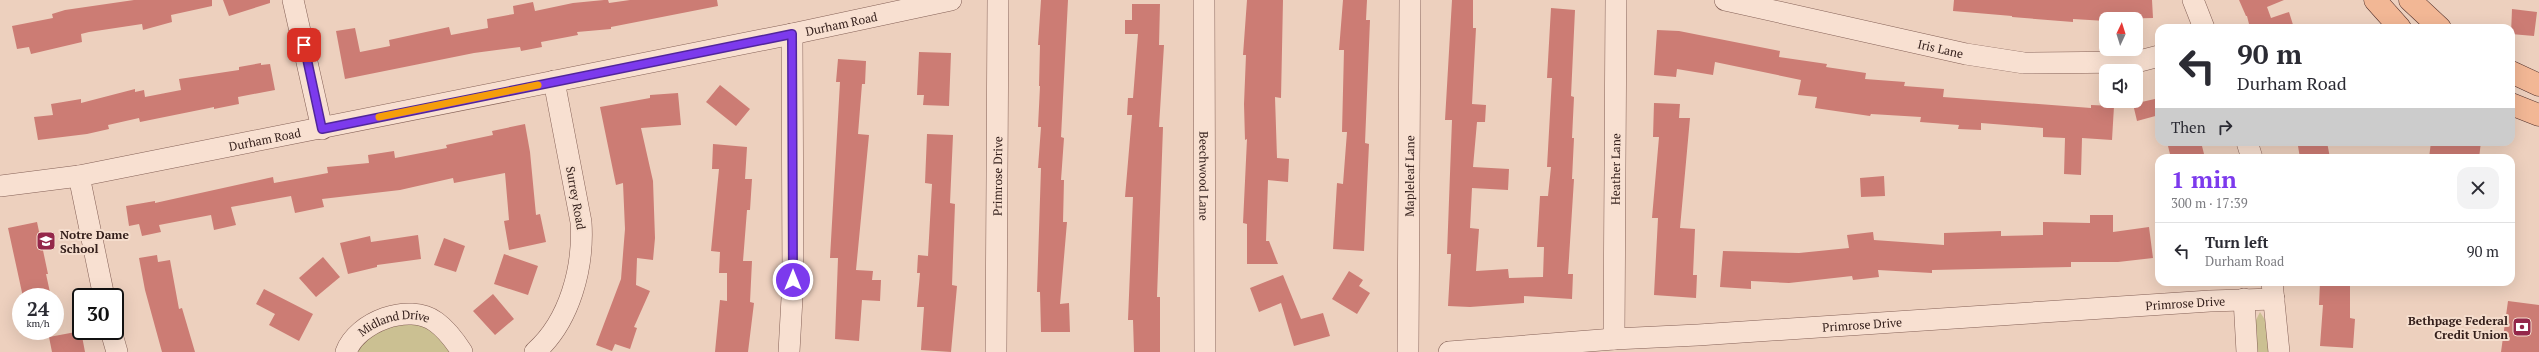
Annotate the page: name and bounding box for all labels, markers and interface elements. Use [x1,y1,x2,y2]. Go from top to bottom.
street label: Durham Road [804,8,879,38]
north arrow [2099,12,2143,56]
map controls [2099,12,2143,108]
pin [287,28,321,62]
icon: arrive [293,34,315,56]
text: 90 m [2237,35,2302,72]
street label: Iris Lane [1916,36,1965,61]
icon: left [2171,40,2223,92]
button: sound [2099,64,2143,108]
text: Durham Road [2237,71,2347,95]
icon: right [2214,116,2236,138]
text: Then [2171,117,2206,137]
street label: Durham Road [227,124,302,154]
street label: Beechwood Lane [1197,131,1212,221]
street label: Heather Lane [1607,133,1623,205]
street label: Mapleleaf Lane [1401,135,1417,217]
street label: Primrose Drive [989,136,1005,216]
text: 1 min [2171,163,2237,195]
street label: Surrey Road [563,165,589,231]
button: close [2457,167,2499,209]
text: 300 m · 17:39 [2171,194,2248,212]
place label: Notre Dame School [60,227,129,256]
school or university icon: Notre Dame School [35,230,57,252]
text: Turn left [2205,232,2269,252]
icon: left [2171,240,2193,262]
text: 90 m [2466,241,2499,261]
text: Durham Road [2205,252,2284,270]
position arrow [772,259,814,301]
speed limit sign: 30 [72,288,124,340]
street label: Primrose Drive [2145,293,2225,313]
text: 24 [27,295,49,322]
street label: Midland Drive [355,306,432,339]
place label: Bethpage Federal Credit Union [2408,313,2508,342]
street label: Primrose Drive [1822,314,1902,334]
bank icon: Bethpage Federal Credit Union [2511,316,2533,338]
text: km/h [26,317,50,330]

